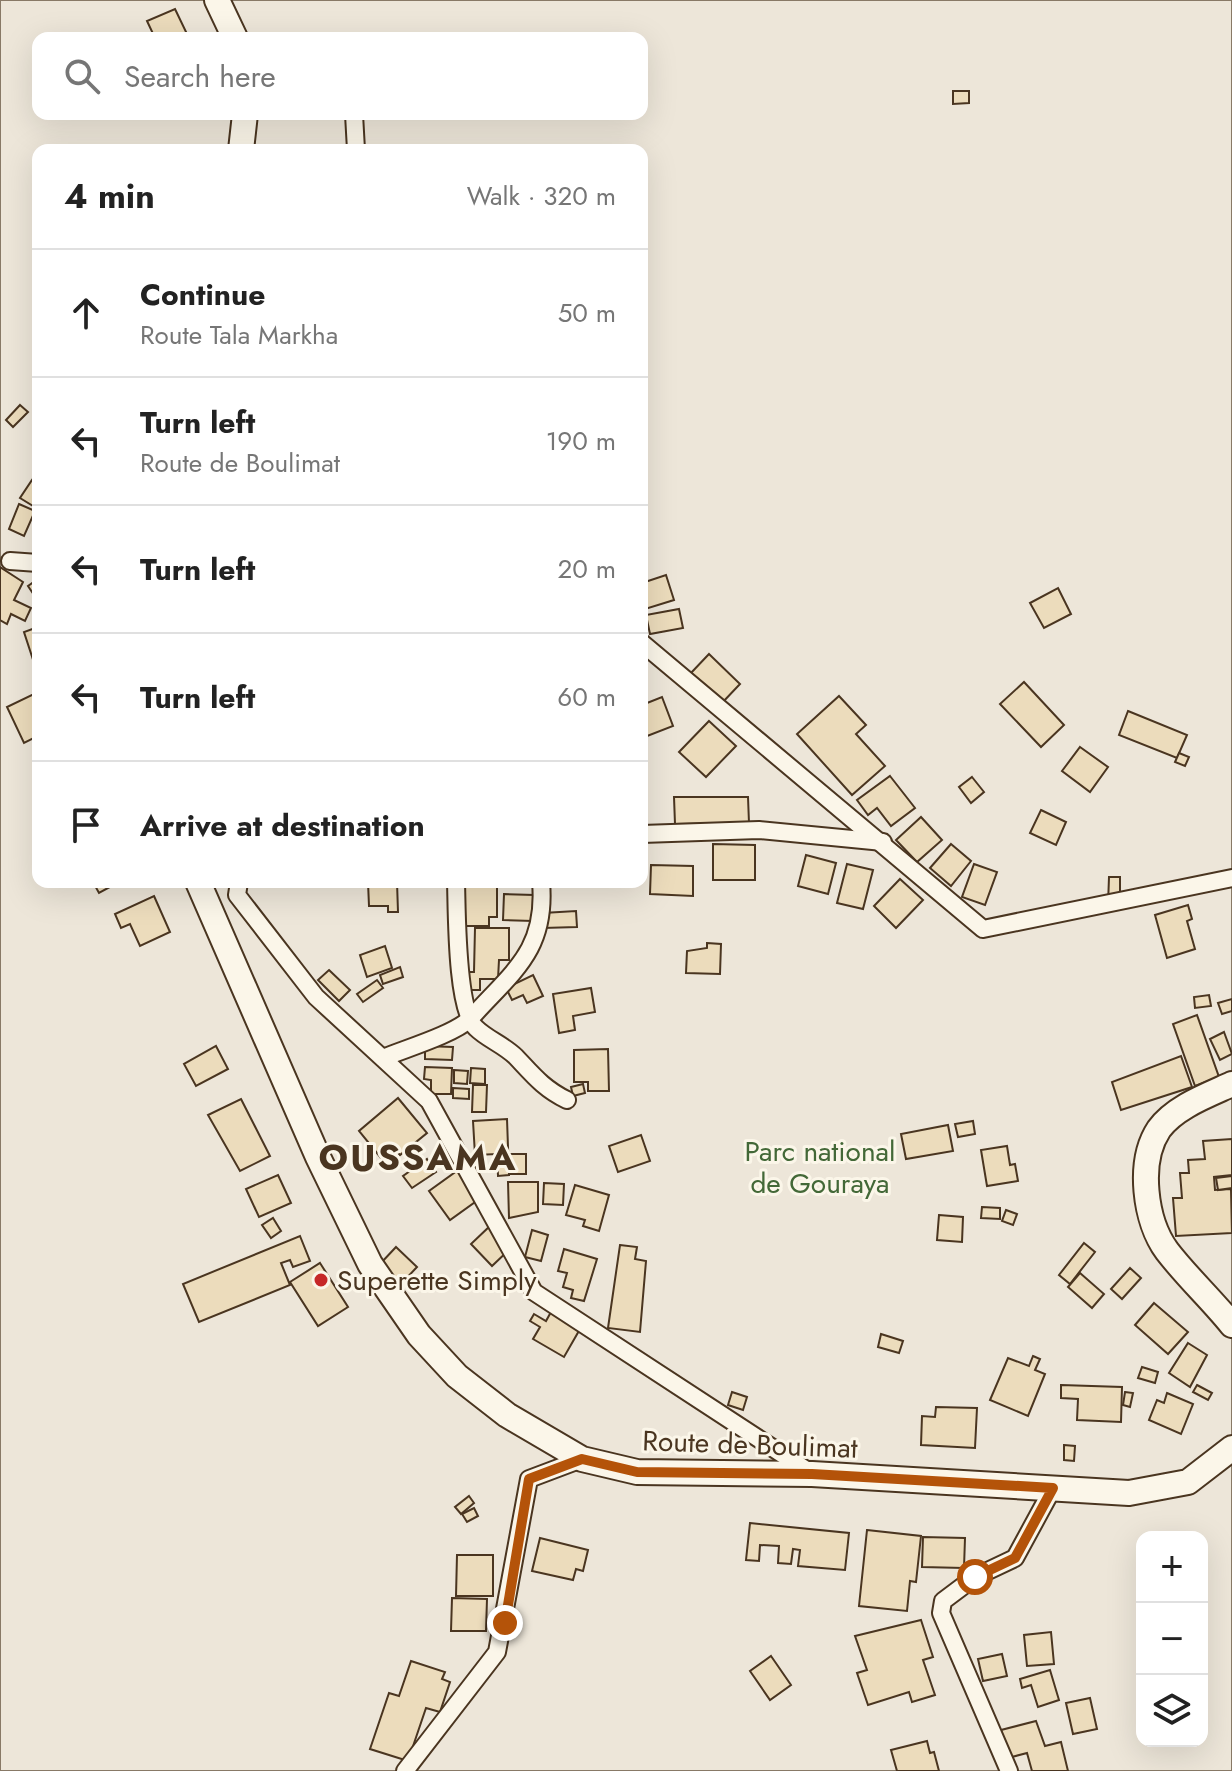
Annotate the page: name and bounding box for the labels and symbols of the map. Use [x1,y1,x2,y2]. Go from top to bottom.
district label: OUSSAMA [319,1131,517,1183]
park label: Parc national de Gouraya [744,1131,896,1204]
place label: Superette Simply [337,1260,537,1301]
marker: Superette Simply [312,1271,330,1289]
street label: Route de Boulimat [642,1420,859,1469]
route start [957,1559,993,1595]
route end [487,1605,523,1641]

